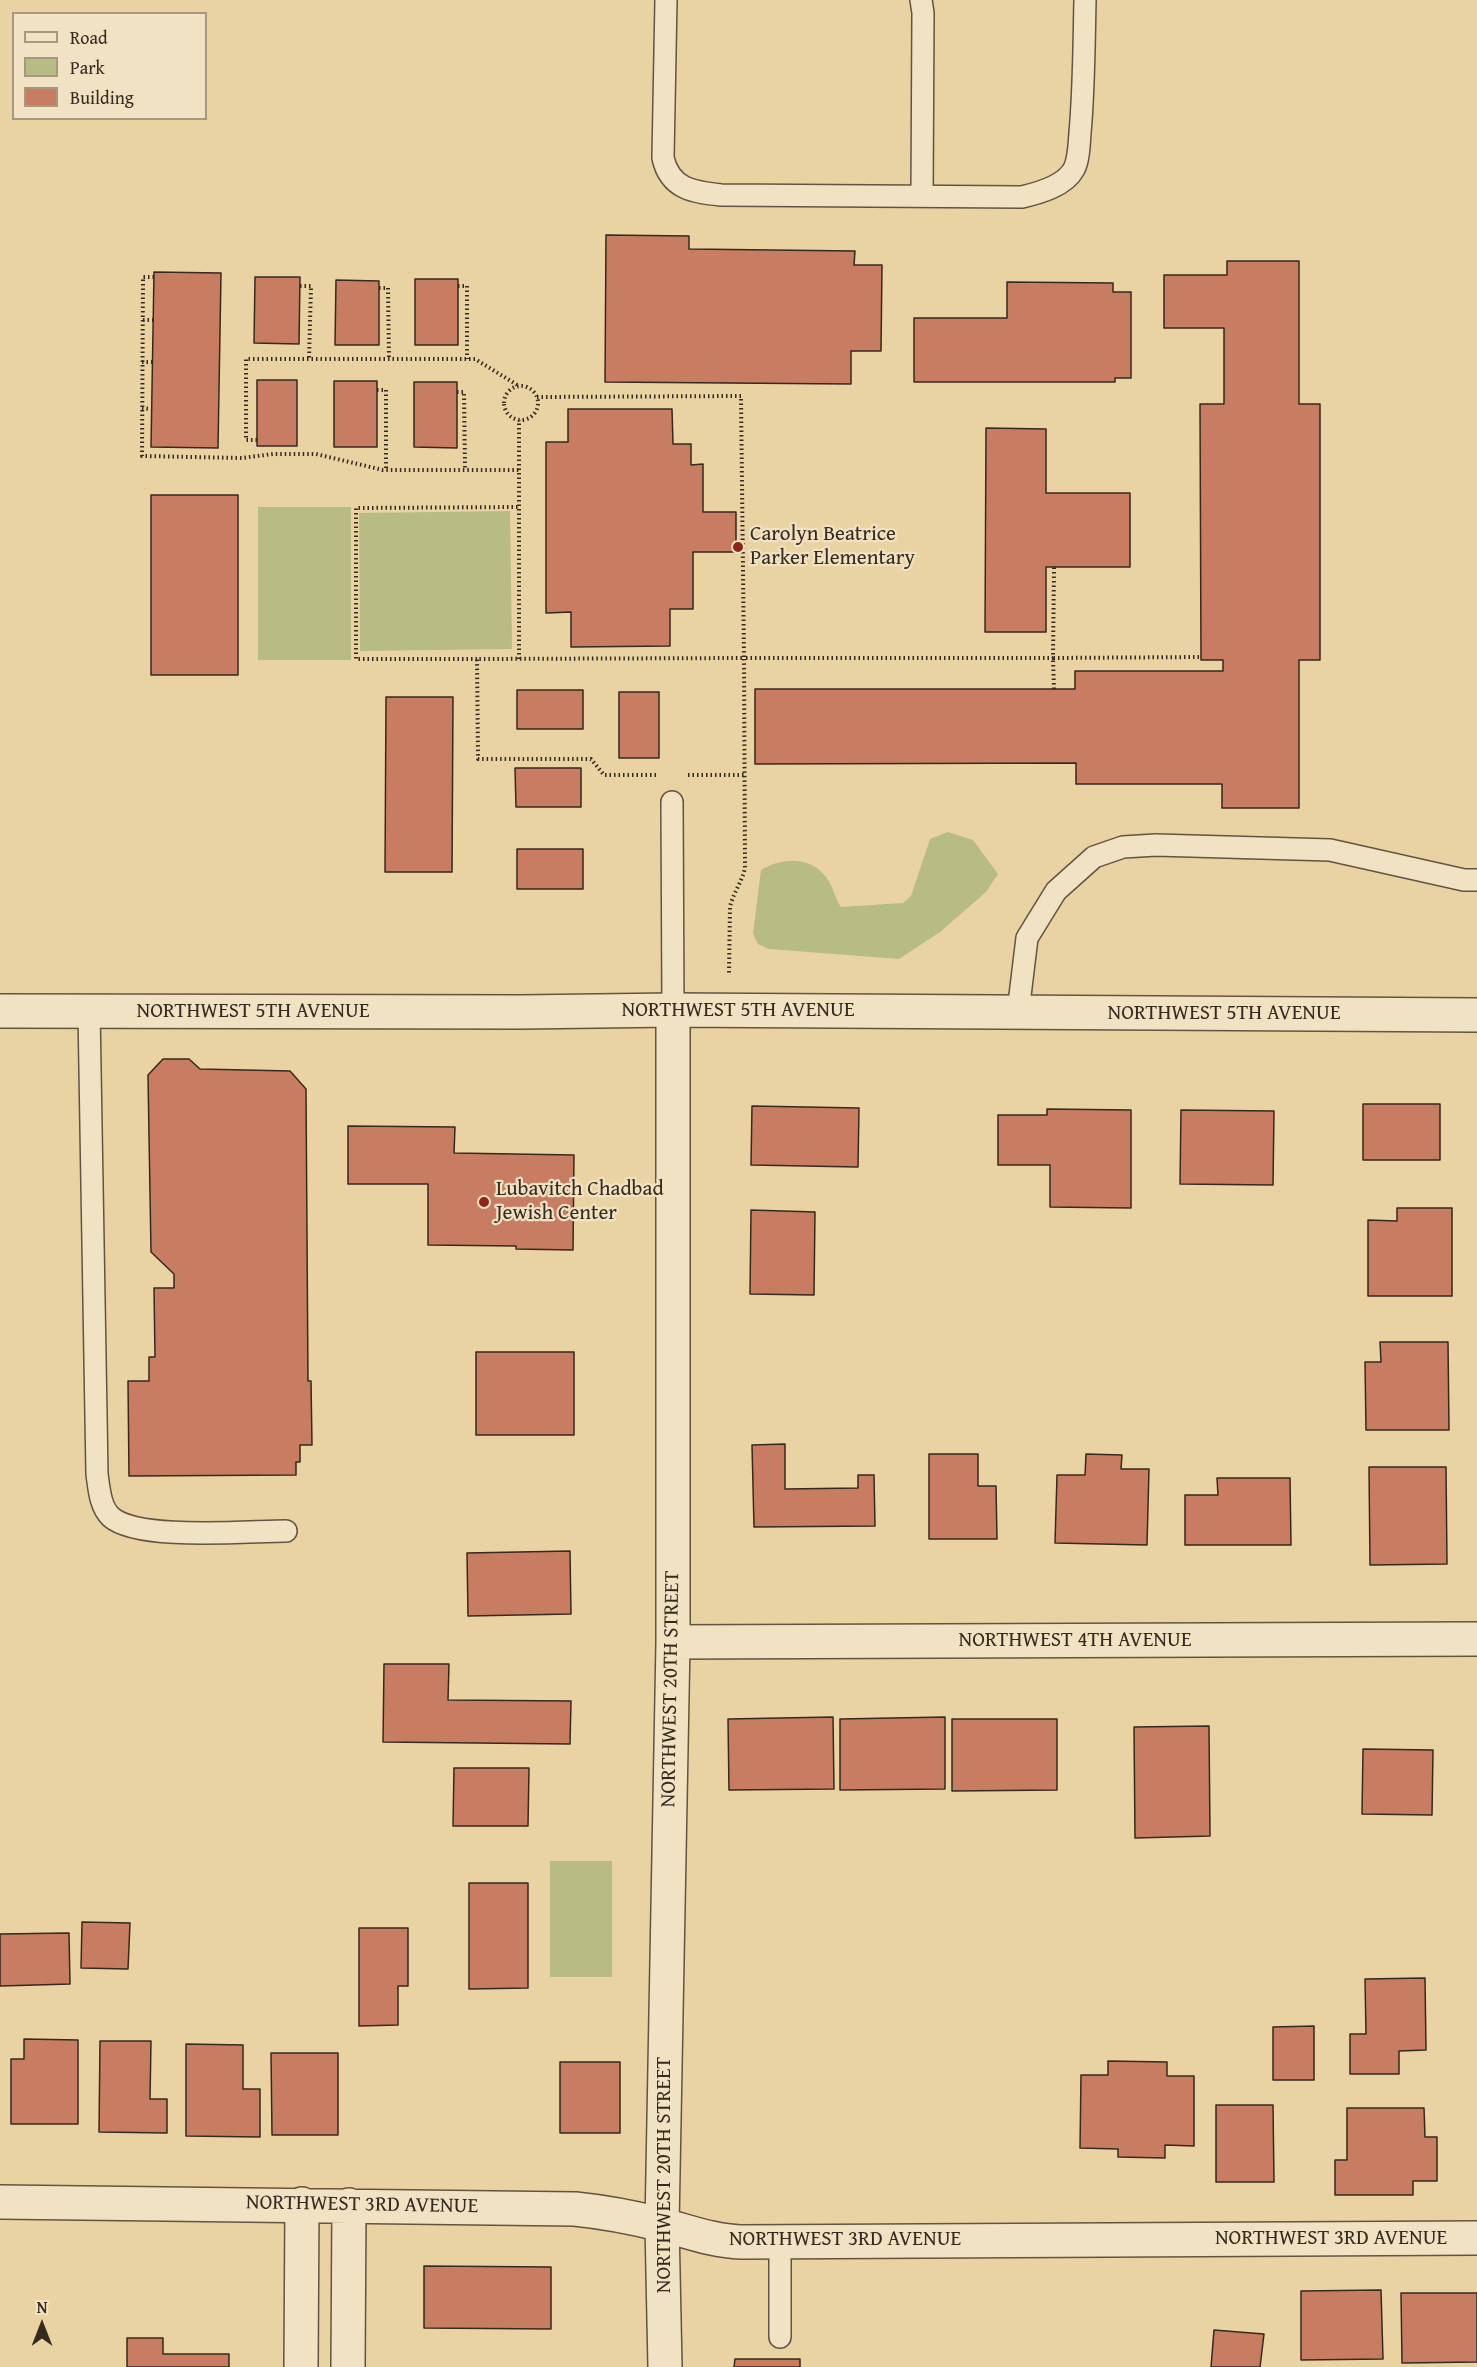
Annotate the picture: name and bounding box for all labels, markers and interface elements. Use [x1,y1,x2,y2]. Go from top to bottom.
legend [12,12,207,120]
text: Road [70,24,108,51]
text: Park [70,54,105,81]
text: Building [70,84,134,111]
place label: Carolyn Beatrice Parker Elementary [750,522,915,572]
marker: Carolyn Beatrice Parker Elementary [731,540,745,554]
street label: NORTHWEST 5TH AVENUE [621,998,855,1024]
street label: NORTHWEST 5TH AVENUE [136,999,370,1025]
street label: NORTHWEST 5TH AVENUE [1107,1001,1341,1027]
place label: Lubavitch Chadbad Jewish Center [496,1177,664,1227]
marker: Lubavitch Chadbad Jewish Center [477,1195,491,1209]
street label: NORTHWEST 20TH STREET [656,1570,686,1808]
street label: NORTHWEST 4TH AVENUE [958,1628,1192,1654]
street label: NORTHWEST 20TH STREET [652,2057,678,2293]
street label: NORTHWEST 3RD AVENUE [246,2190,478,2220]
street label: NORTHWEST 3RD AVENUE [1215,2226,1447,2252]
street label: NORTHWEST 3RD AVENUE [729,2227,961,2253]
north arrow [12,2295,72,2355]
text: N [37,2295,47,2319]

